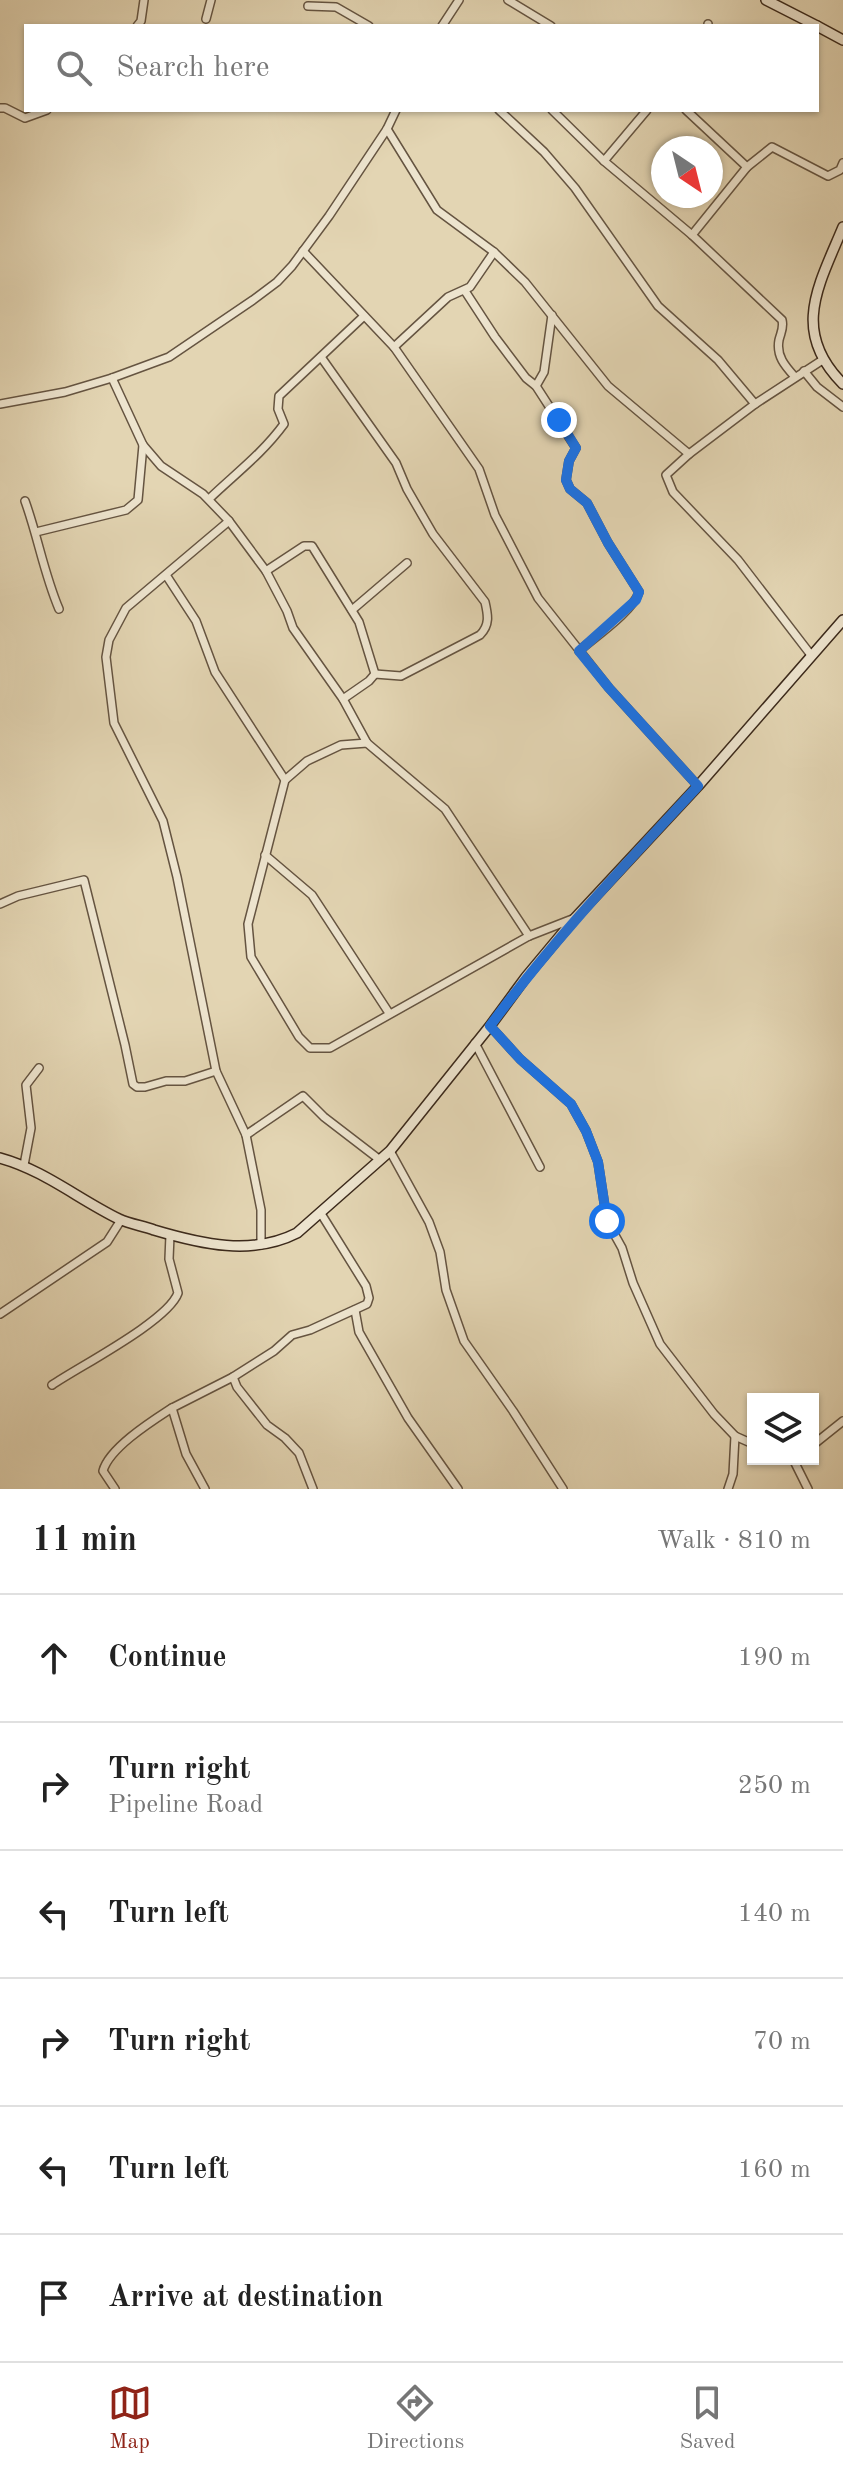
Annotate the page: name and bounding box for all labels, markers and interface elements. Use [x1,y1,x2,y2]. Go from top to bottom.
search box [24,24,819,112]
icon: search [52,46,96,90]
text: Search here [116,53,270,83]
north arrow [651,136,723,208]
route end [541,402,577,438]
route start [589,1203,625,1239]
map controls [747,1393,819,1465]
button: layers [747,1393,819,1465]
text: 11 min [32,1524,137,1558]
text: Walk · 810 m [657,1528,811,1554]
icon: ahead [32,1636,76,1680]
text: Continue [108,1643,227,1673]
text: 190 m [738,1645,811,1671]
text: Turn right [108,1755,250,1785]
icon: right [32,1764,76,1808]
text: 250 m [738,1773,811,1799]
text: Pipeline Road [108,1792,263,1818]
icon: left [32,1892,76,1936]
text: Turn left [108,1899,229,1929]
text: 140 m [738,1901,811,1927]
icon: right [32,2020,76,2064]
text: Turn right [108,2027,250,2057]
text: 70 m [753,2029,811,2055]
icon: left [32,2148,76,2192]
text: Turn left [108,2155,229,2185]
text: 160 m [738,2157,811,2183]
icon: arrive [32,2276,76,2320]
text: Arrive at destination [108,2283,383,2313]
tab: Map [108,2381,152,2456]
tab: Directions [367,2381,464,2456]
tab: Saved [679,2381,735,2456]

